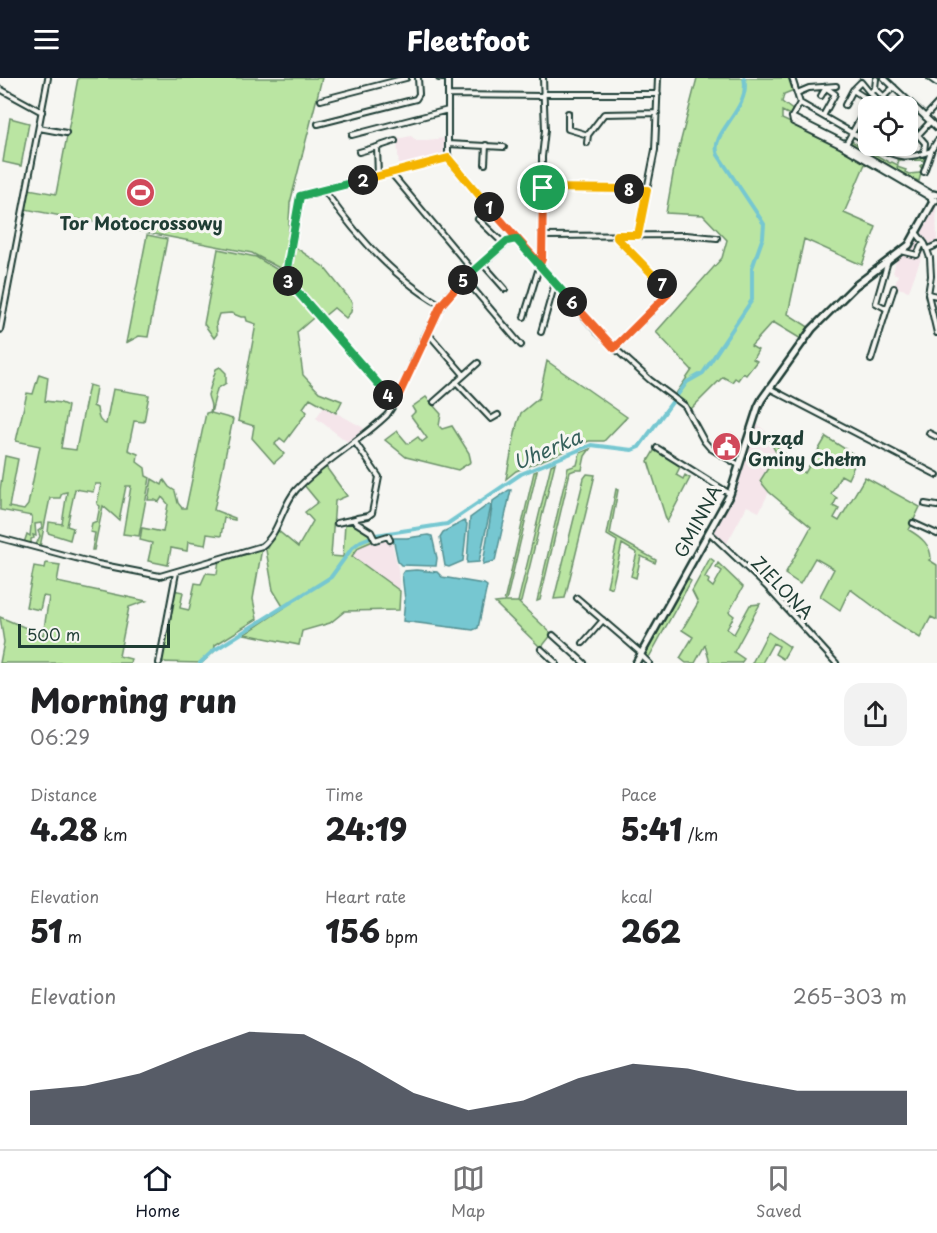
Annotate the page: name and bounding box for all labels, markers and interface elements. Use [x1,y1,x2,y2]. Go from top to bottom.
text: Fleetfoot [407,19,530,60]
icon: menu [30,23,63,56]
icon: heart [874,23,907,56]
map controls [858,96,918,156]
button: locate [858,96,918,156]
pin [517,162,568,213]
pin: 2 [348,165,378,195]
text: 2 [357,168,369,192]
icon: arrive [526,171,559,204]
pin: 8 [614,174,644,204]
sports icon: Tor Motocrossowy [125,177,157,209]
text: 8 [624,177,634,201]
pin: 1 [474,192,504,222]
text: 1 [485,195,493,219]
place label: Tor Motocrossowy [59,209,223,236]
pin: 5 [448,265,478,295]
pin: 3 [273,266,303,296]
text: 5 [458,268,468,292]
text: 3 [283,269,293,293]
pin: 7 [647,269,677,299]
text: 7 [657,272,667,296]
pin: 6 [557,287,587,317]
text: 6 [566,290,578,314]
pin: 4 [373,380,403,410]
text: 4 [383,383,393,407]
water label: Uherka [508,421,587,477]
place label: Urząd Gminy Chełm [748,424,866,472]
public building icon: Urząd Gminy Chełm [711,431,743,463]
street label: GMINNA [667,480,728,562]
street label: ZIELONA [746,549,820,625]
scale bar [18,621,170,648]
text: 500 m [27,622,80,646]
text: Morning run [30,674,237,724]
button: share [844,683,907,746]
text: 06:29 [30,722,90,752]
text: Distance [30,782,97,806]
text: Time [325,782,363,806]
text: Pace [621,782,657,806]
text: 4.28 [30,806,98,851]
text: 24:19 [325,806,407,851]
text: 5:41 [621,806,682,851]
text: km [98,822,127,846]
text: /km [682,822,718,846]
text: Elevation [30,884,99,908]
text: Heart rate [325,884,406,908]
text: kcal [621,884,653,908]
text: 51 [30,908,62,953]
text: 156 [325,908,380,953]
text: 262 [621,908,681,953]
text: m [62,924,82,948]
text: bpm [380,924,418,948]
text: Elevation [30,981,116,1011]
text: 265–303 m [793,981,907,1011]
tab: Home [135,1162,180,1222]
tab: Map [451,1162,485,1222]
tab: Saved [756,1162,802,1222]

